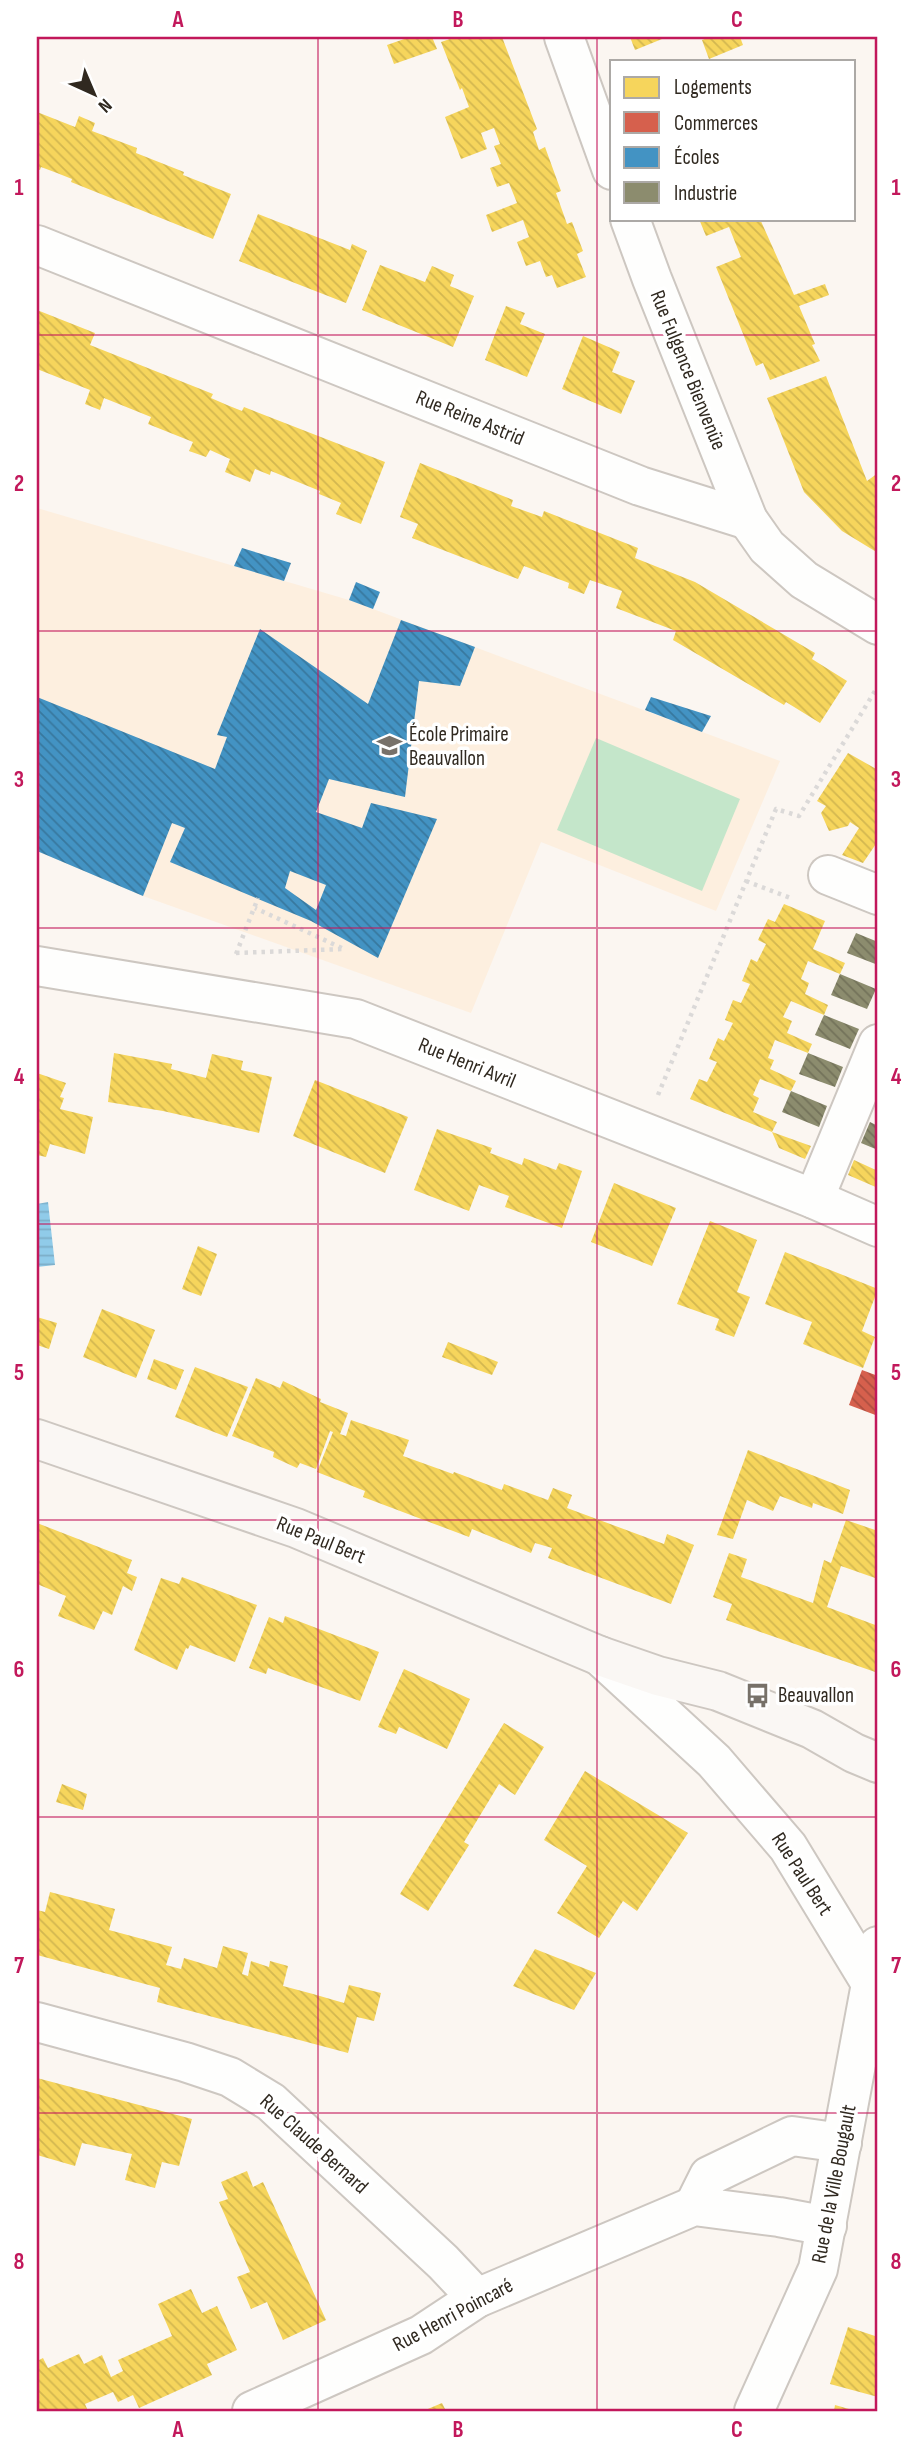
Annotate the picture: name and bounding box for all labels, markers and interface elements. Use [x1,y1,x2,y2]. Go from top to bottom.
text: A [172,6,185,34]
text: B [453,6,464,34]
text: C [731,6,743,34]
north arrow [60,60,130,130]
legend [610,60,856,220]
text: Logements [674,75,752,100]
text: N [93,93,116,117]
text: Commerces [674,111,758,136]
text: Écoles [674,145,719,170]
text: 1 [14,174,24,202]
text: 1 [891,174,901,202]
text: Industrie [674,181,737,206]
street label: Rue Fulgence Bienvenüe [645,287,731,453]
street label: Rue Reine Astrid [412,385,528,451]
text: 2 [14,470,24,498]
text: 2 [891,470,901,498]
place label: École Primaire Beauvallon [409,722,509,771]
school or university icon: École Primaire Beauvallon [375,732,403,760]
text: 3 [14,766,24,794]
text: 3 [891,766,901,794]
street label: Rue Henri Avril [415,1032,519,1094]
text: 4 [14,1063,25,1091]
text: 4 [891,1063,902,1091]
text: 5 [14,1359,24,1387]
text: 5 [891,1359,901,1387]
street label: Rue Paul Bert [273,1511,369,1569]
text: 6 [14,1656,24,1684]
text: 6 [891,1656,901,1684]
bus stop icon: Beauvallon [744,1681,772,1709]
place label: Beauvallon [778,1683,854,1708]
street label: Rue Paul Bert [766,1828,838,1920]
text: 7 [14,1952,24,1980]
text: 7 [891,1952,901,1980]
street label: Rue Claude Bernard [255,2089,373,2199]
street label: Rue de la Ville Bougault [806,2102,862,2266]
text: 8 [14,2248,25,2276]
text: 8 [891,2248,902,2276]
street label: Rue Henri Poincaré [389,2273,517,2357]
text: A [172,2416,185,2444]
text: B [453,2416,464,2444]
text: C [731,2416,743,2444]

